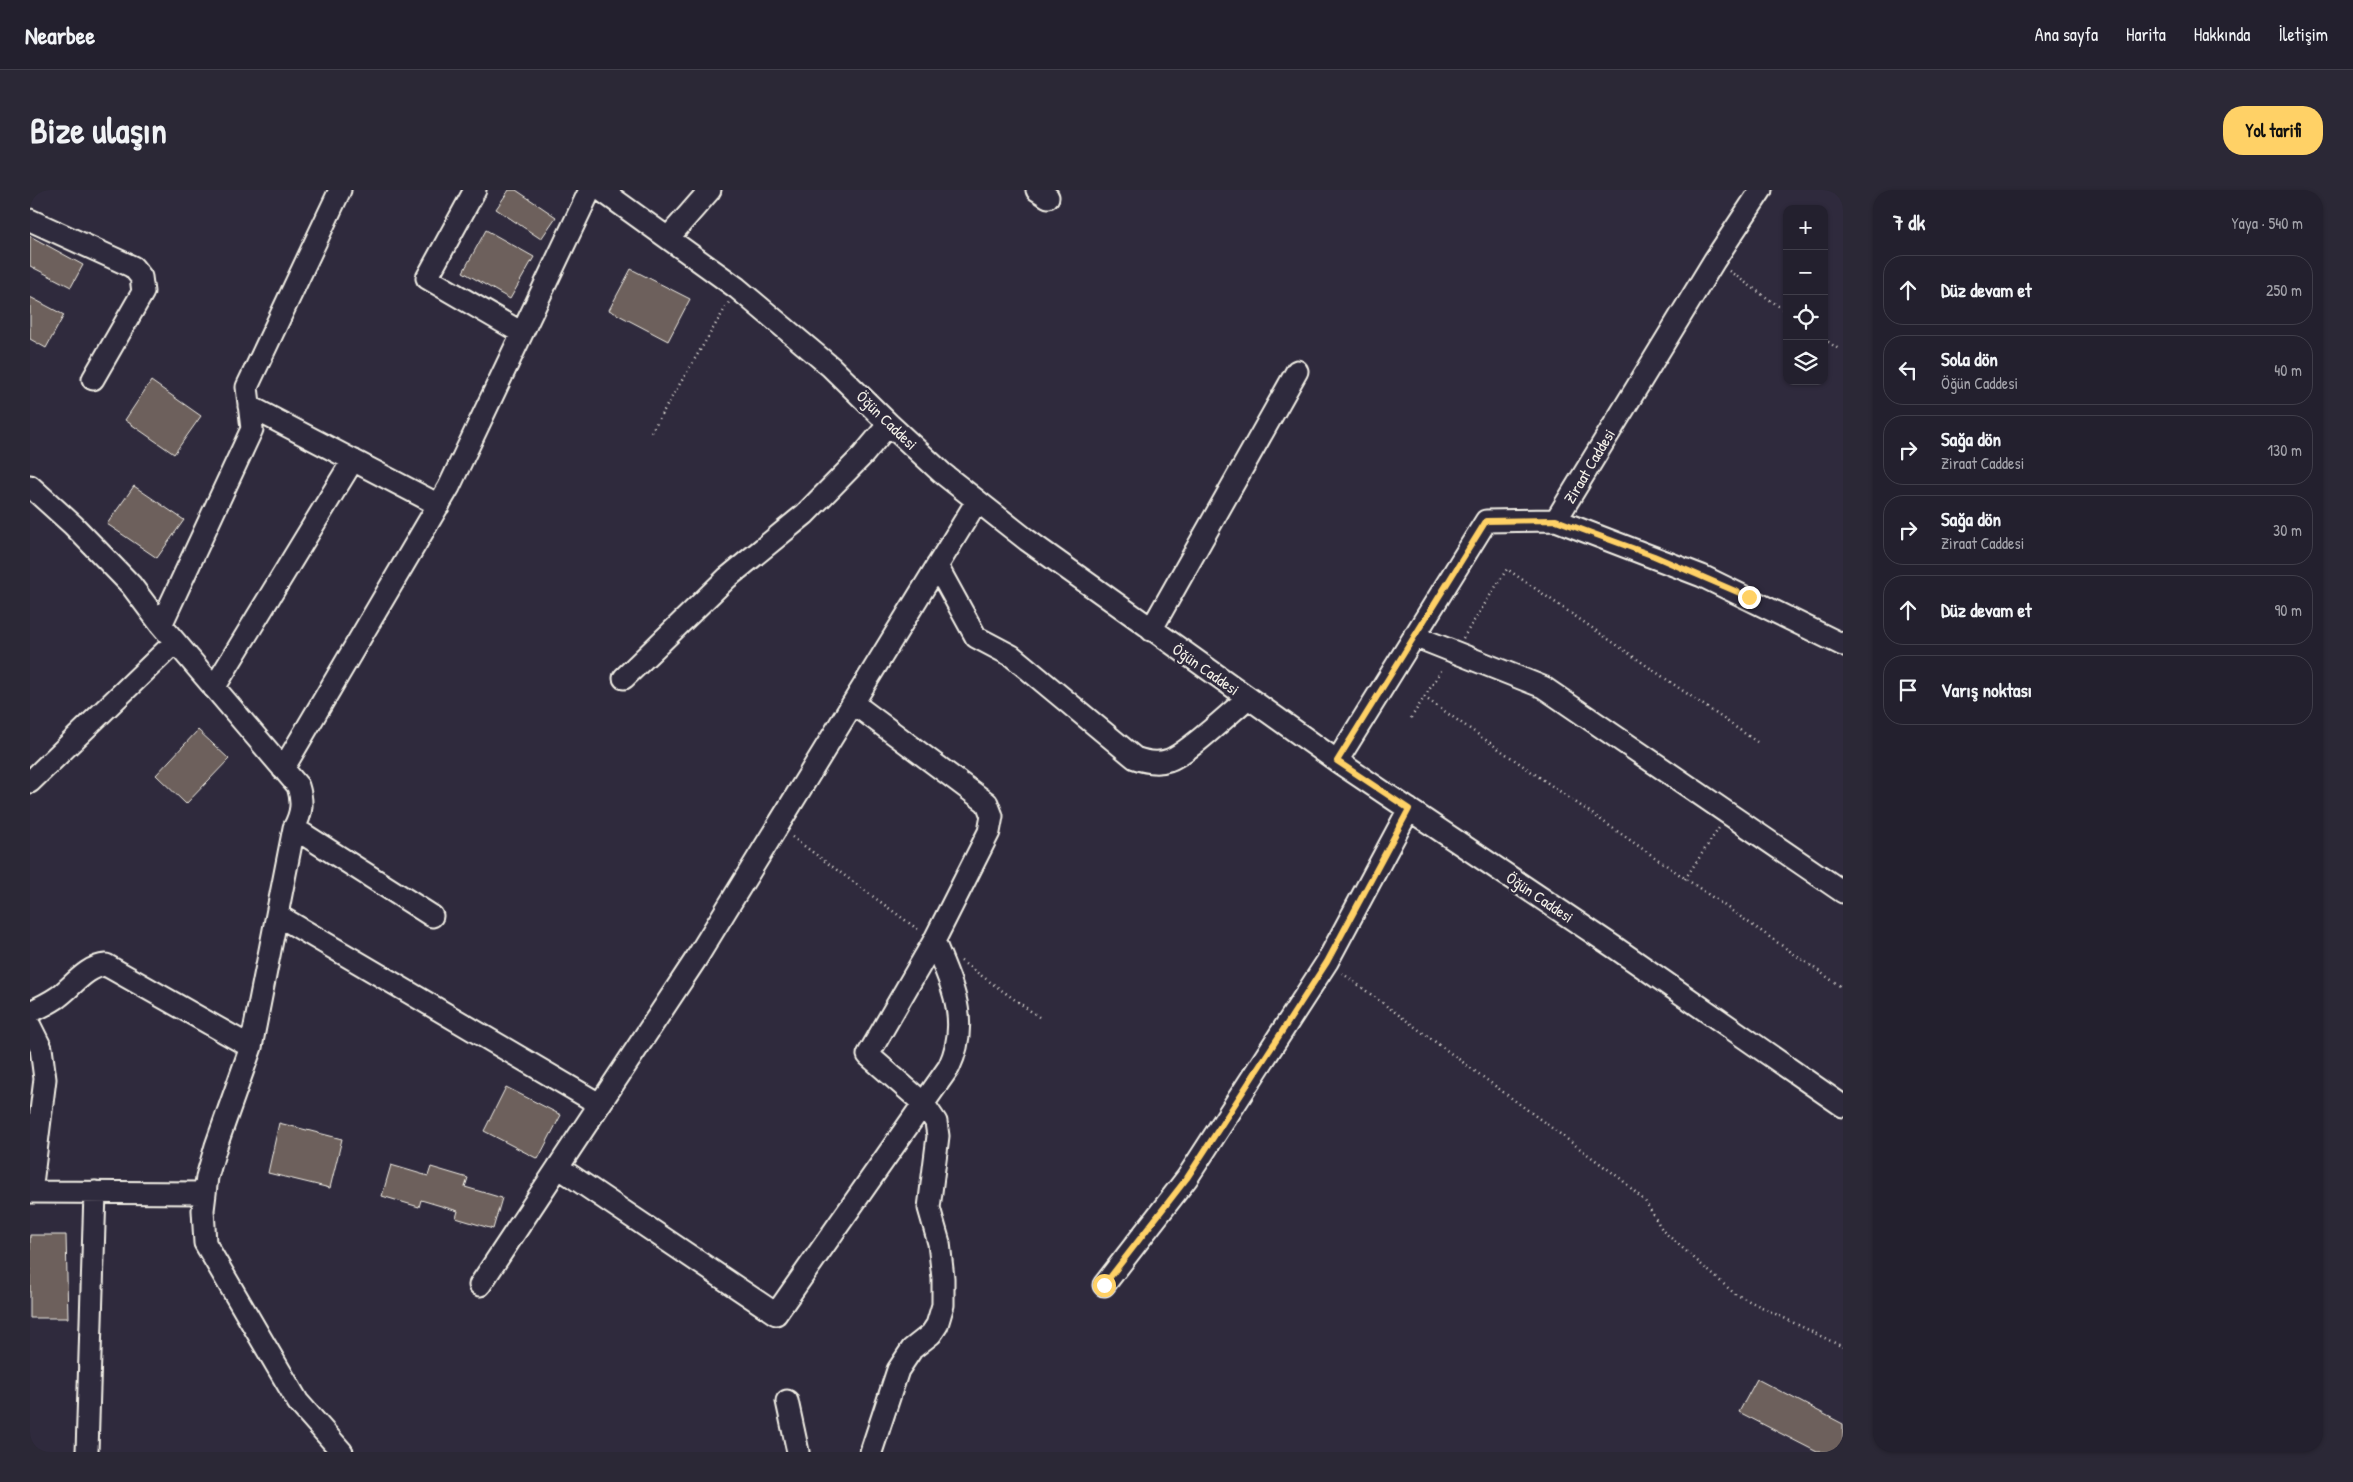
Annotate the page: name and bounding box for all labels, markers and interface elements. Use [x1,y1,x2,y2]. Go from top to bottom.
text: Nearbee [25,19,95,51]
text: Ana sayfa [2035,22,2098,47]
text: Harita [2126,22,2166,47]
text: Hakkında [2194,22,2250,47]
text: İletişim [2278,22,2328,47]
button: Yol tarifi [2223,106,2323,155]
text: Bize ulaşın [30,107,167,154]
map controls [1783,205,1828,385]
button: + [1783,205,1828,250]
text: 7 dk [1893,208,1925,237]
text: Yaya · 540 m [2232,212,2303,234]
button: − [1783,250,1828,295]
icon: ahead [1894,276,1922,304]
text: Düz devam et [1941,277,2032,303]
text: 250 m [2266,279,2302,301]
button: locate [1783,295,1828,340]
button: layers [1783,340,1828,385]
text: Sola dön [1941,346,1998,372]
icon: left [1894,356,1922,384]
text: 40 m [2274,359,2302,381]
text: Öğün Caddesi [1941,372,2018,394]
street label: Öğün Caddesi [852,385,922,455]
street label: Ziraat Caddesi [1558,425,1620,507]
text: Sağa dön [1941,426,2001,452]
icon: right [1894,436,1922,464]
text: 130 m [2267,439,2302,461]
text: Ziraat Caddesi [1941,452,2024,474]
text: Sağa dön [1941,506,2001,532]
icon: right [1894,516,1922,544]
text: 30 m [2273,519,2302,541]
text: Ziraat Caddesi [1941,532,2024,554]
route end [1738,586,1761,609]
icon: ahead [1894,596,1922,624]
text: Düz devam et [1941,597,2032,623]
text: 90 m [2274,599,2302,621]
street label: Öğün Caddesi [1168,638,1244,700]
icon: arrive [1894,676,1922,704]
text: Varış noktası [1941,677,2032,703]
street label: Öğün Caddesi [1502,866,1578,928]
route start [1093,1274,1116,1297]

